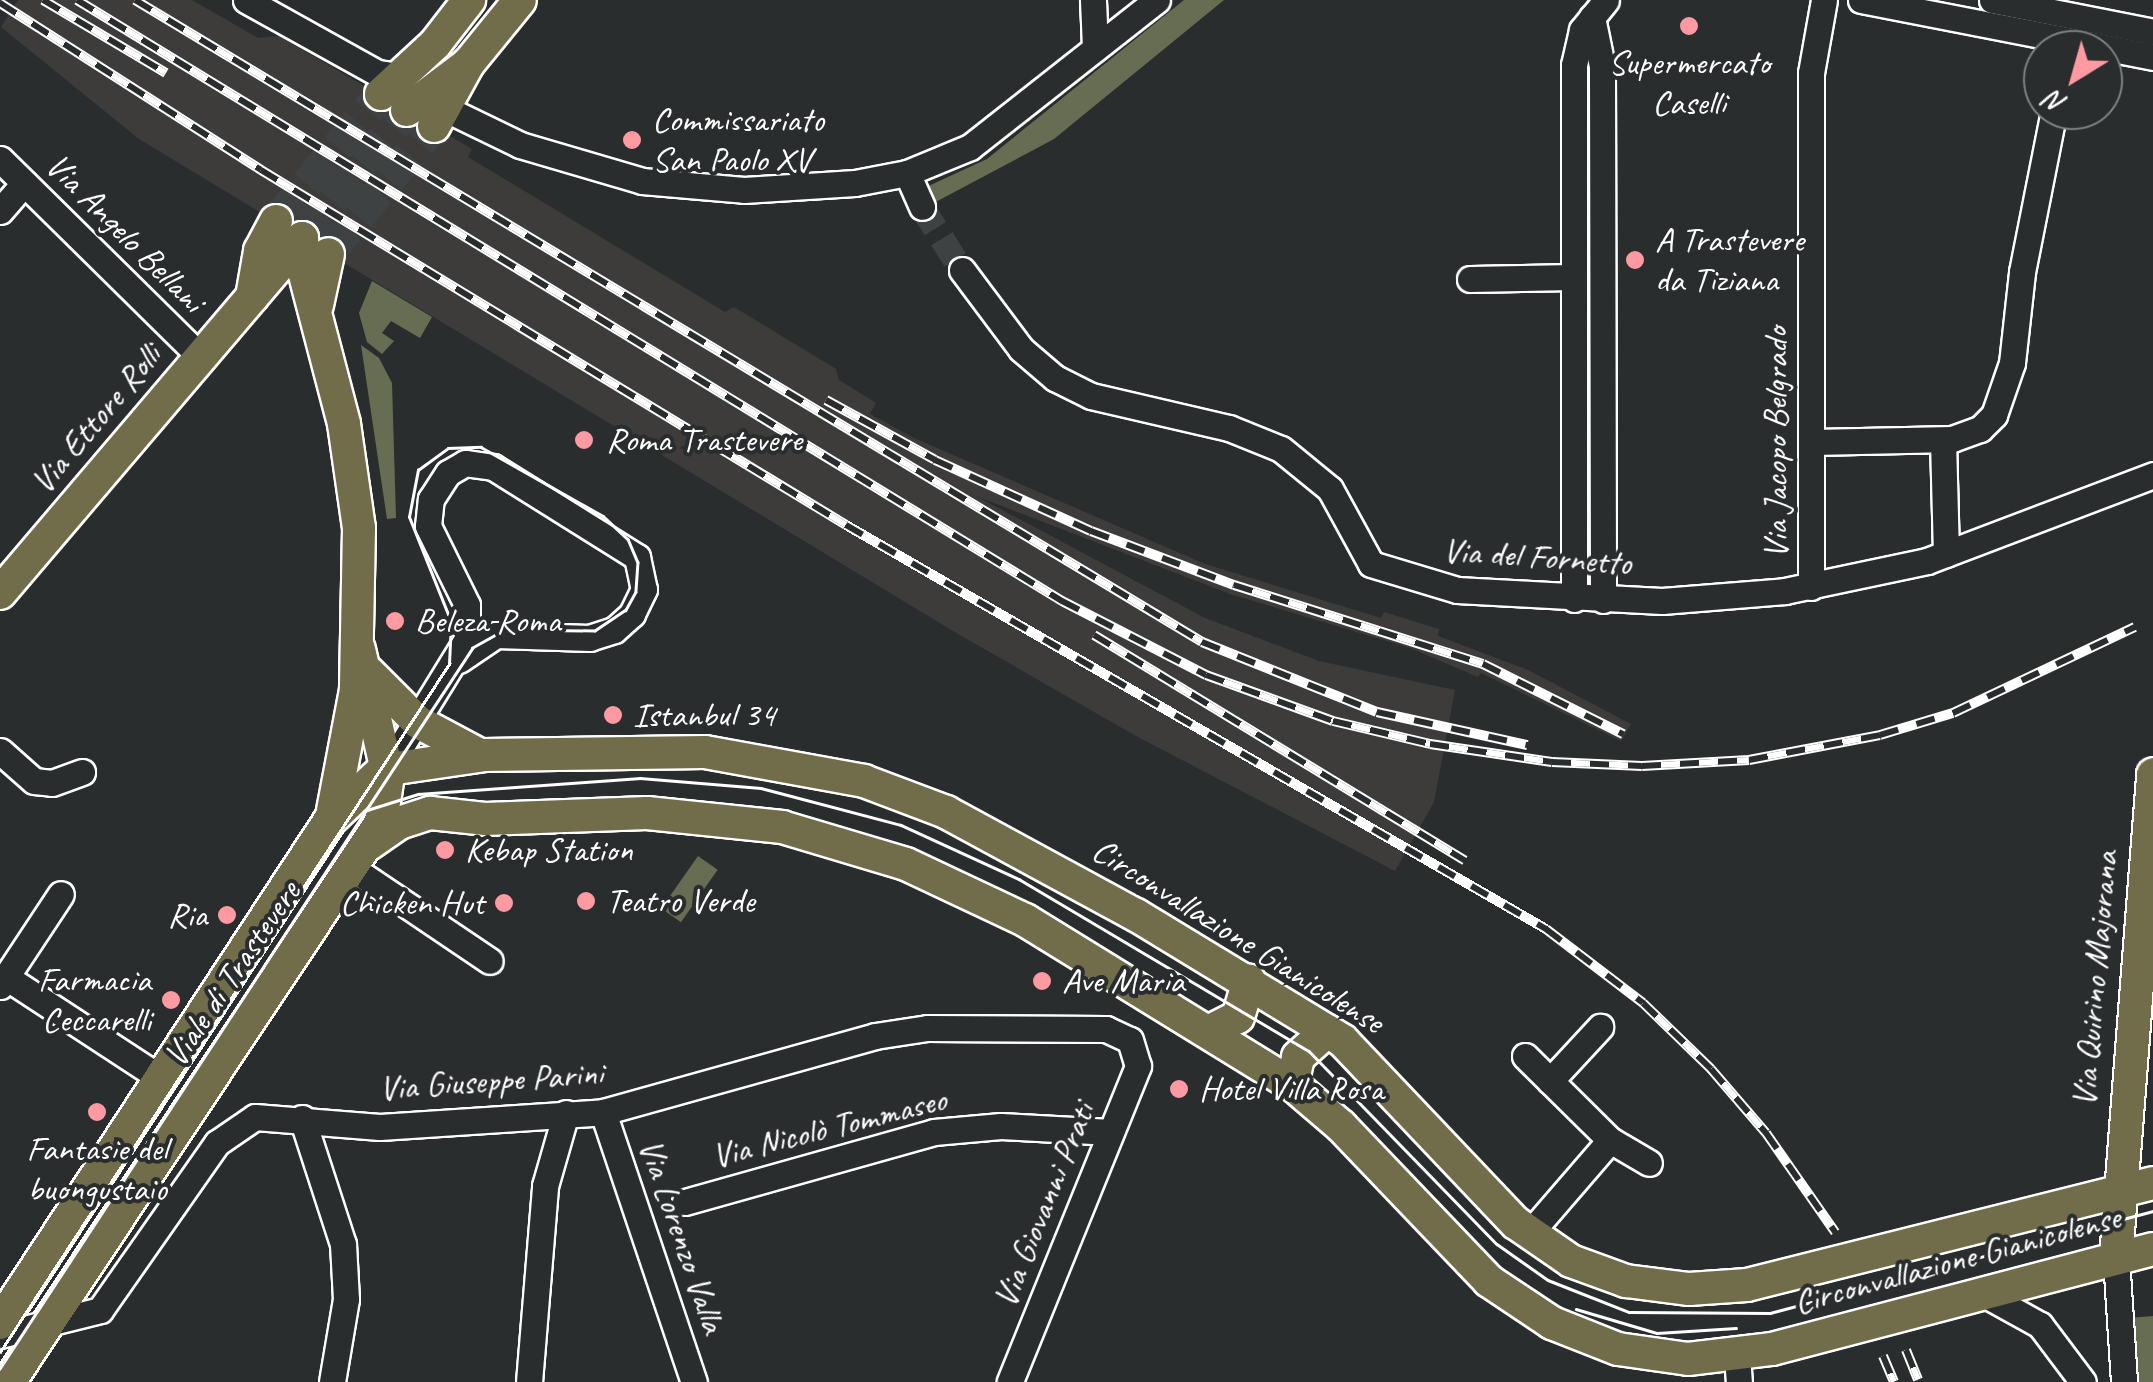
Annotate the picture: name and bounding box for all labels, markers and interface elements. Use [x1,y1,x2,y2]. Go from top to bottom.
marker: Supermercato Caselli [1678,15,1700,37]
north arrow [2023,30,2123,130]
place label: Supermercato Caselli [1608,42,1770,124]
text: N [2038,84,2073,122]
place label: Commissariato San Paolo XV [652,99,824,181]
marker: Commissariato San Paolo XV [621,129,643,151]
street label: Via Angelo Bellani [37,145,213,321]
place label: A Trastevere da Tiziana [1655,219,1804,301]
marker: A Trastevere da Tiziana [1624,249,1646,271]
street label: Via Jacopo Belgrado [1755,327,1797,559]
street label: Via Ettore Rolli [21,336,171,502]
place label: Roma Trastevere [606,419,802,461]
marker: Roma Trastevere [571,427,597,453]
street label: Via del Fornetto [1442,529,1632,585]
place label: Beleza Roma [415,600,560,642]
marker: Beleza Roma [384,610,406,632]
place label: Istanbul 34 [633,694,775,736]
marker: Istanbul 34 [602,704,624,726]
place label: Kebap Station [465,829,634,871]
street label: Circonvallazione Gianicolense [1084,829,1392,1043]
marker: Kebap Station [434,839,456,861]
street label: Via Quirino Majorana [2063,849,2127,1109]
street label: Viale di Trastevere [154,873,310,1075]
place label: Teatro Verde [606,880,755,922]
place label: Chicken Hut [340,882,484,924]
marker: Teatro Verde [575,890,597,912]
marker: Chicken Hut [493,892,515,914]
place label: Ria [168,894,207,936]
marker: Ria [216,904,238,926]
place label: Farmacia Ceccarelli [38,959,151,1041]
place label: Ave Maria [1062,960,1185,1002]
marker: Ave Maria [1031,970,1053,992]
marker: Farmacia Ceccarelli [160,989,182,1011]
street label: Via Giuseppe Parini [378,1052,604,1110]
place label: Hotel Villa Rosa [1199,1068,1383,1110]
street label: Via Nicolò Tommaseo [707,1078,951,1178]
marker: Hotel Villa Rosa [1168,1078,1190,1100]
street label: Via Giovanni Prati [984,1097,1104,1313]
marker: Fantasie del buongustaio [86,1101,108,1123]
place label: Fantasie del buongustaio [27,1128,167,1210]
street label: Via Lorenzo Valla [629,1134,735,1338]
street label: Circonvallazione Gianicolense [1789,1196,2125,1324]

